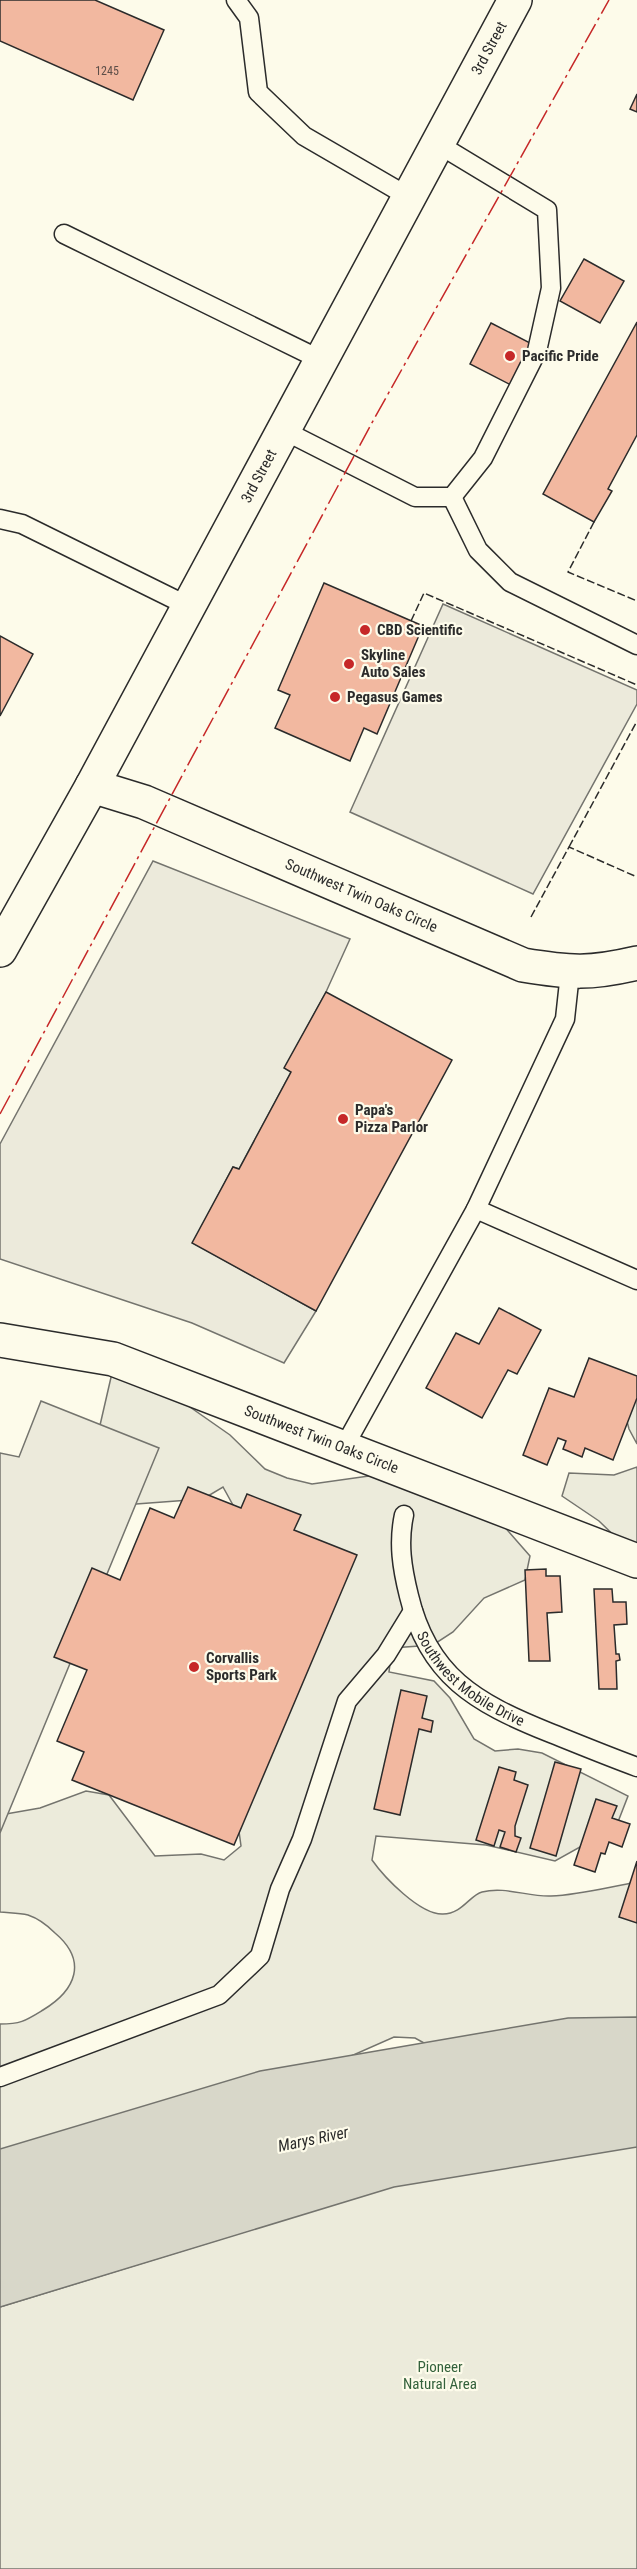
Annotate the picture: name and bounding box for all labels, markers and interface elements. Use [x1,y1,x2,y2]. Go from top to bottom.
street label: 3rd Street [467,18,511,78]
house number: 1245 [95,64,119,78]
place label: Pacific Pride [522,347,599,365]
marker: Pacific Pride [503,349,517,363]
street label: 3rd Street [237,446,280,506]
place label: CBD Scientific [377,621,463,639]
marker: CBD Scientific [358,623,372,637]
place label: Skyline Auto Sales [361,646,426,681]
marker: Skyline Auto Sales [342,657,356,671]
place label: Pegasus Games [347,688,443,706]
marker: Pegasus Games [328,690,342,704]
street label: Southwest Twin Oaks Circle [282,855,440,936]
place label: Papa's Pizza Parlor [355,1101,428,1136]
marker: Papa's Pizza Parlor [336,1112,350,1126]
street label: Southwest Twin Oaks Circle [242,1401,401,1477]
street label: Southwest Mobile Drive [413,1628,527,1730]
place label: Corvallis Sports Park [206,1649,278,1684]
marker: Corvallis Sports Park [187,1660,201,1674]
water label: Marys River [276,2122,351,2156]
park label: Pioneer Natural Area [403,2358,477,2393]

